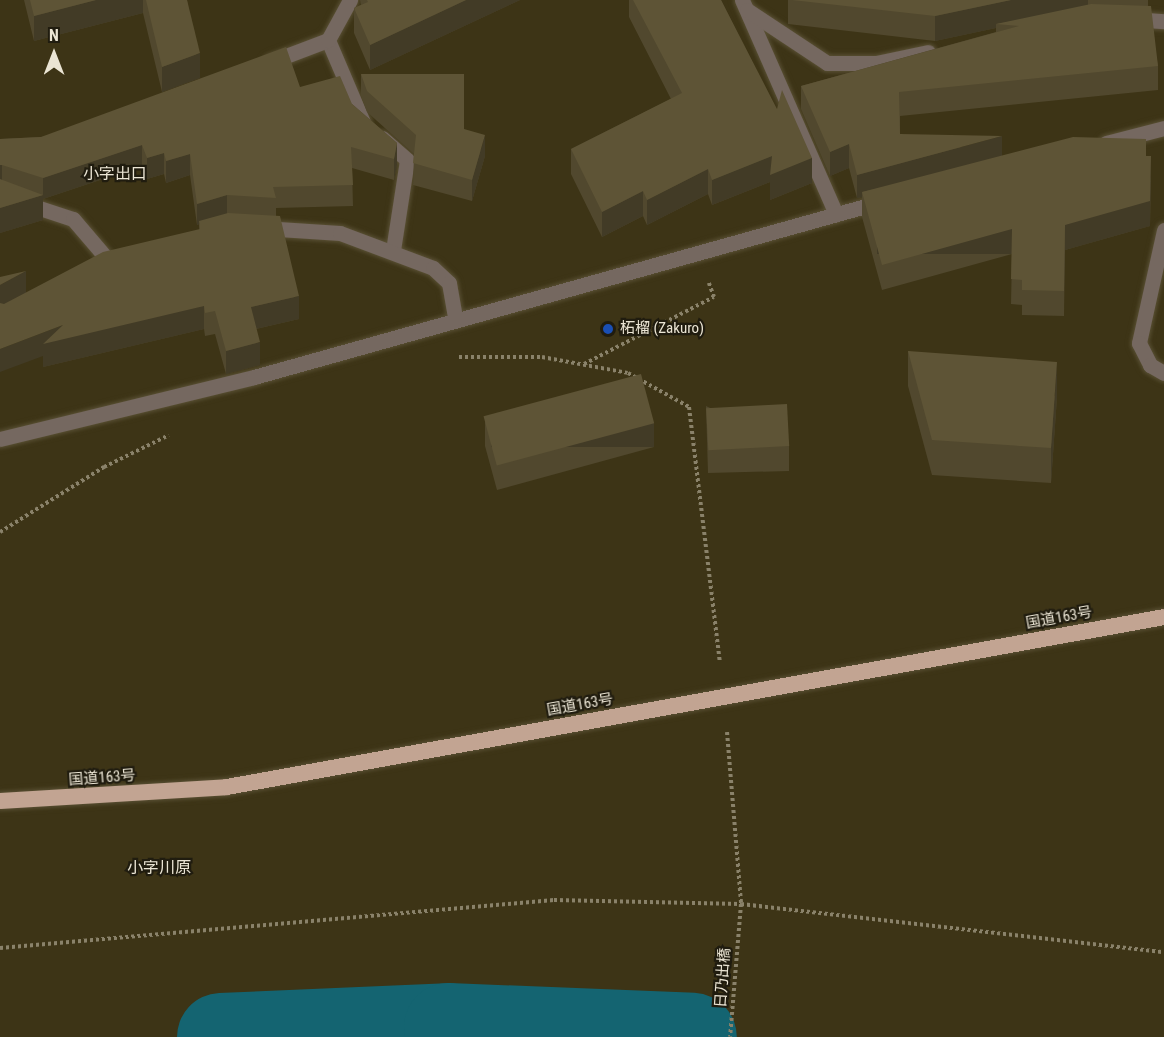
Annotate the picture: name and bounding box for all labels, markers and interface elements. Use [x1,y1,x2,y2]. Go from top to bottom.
north arrow [24,24,84,84]
text: N [49,26,59,45]
district label: 小字出口 [83,164,147,184]
place label: 柘榴 (Zakuro) [620,320,704,338]
marker: 柘榴 (Zakuro) [601,322,615,336]
street label: 国道163号 [1024,603,1094,633]
street label: 国道163号 [545,690,615,720]
street label: 国道163号 [68,767,136,789]
district label: 小字川原 [127,858,191,878]
street label: 日乃出橋 [712,947,734,1009]

